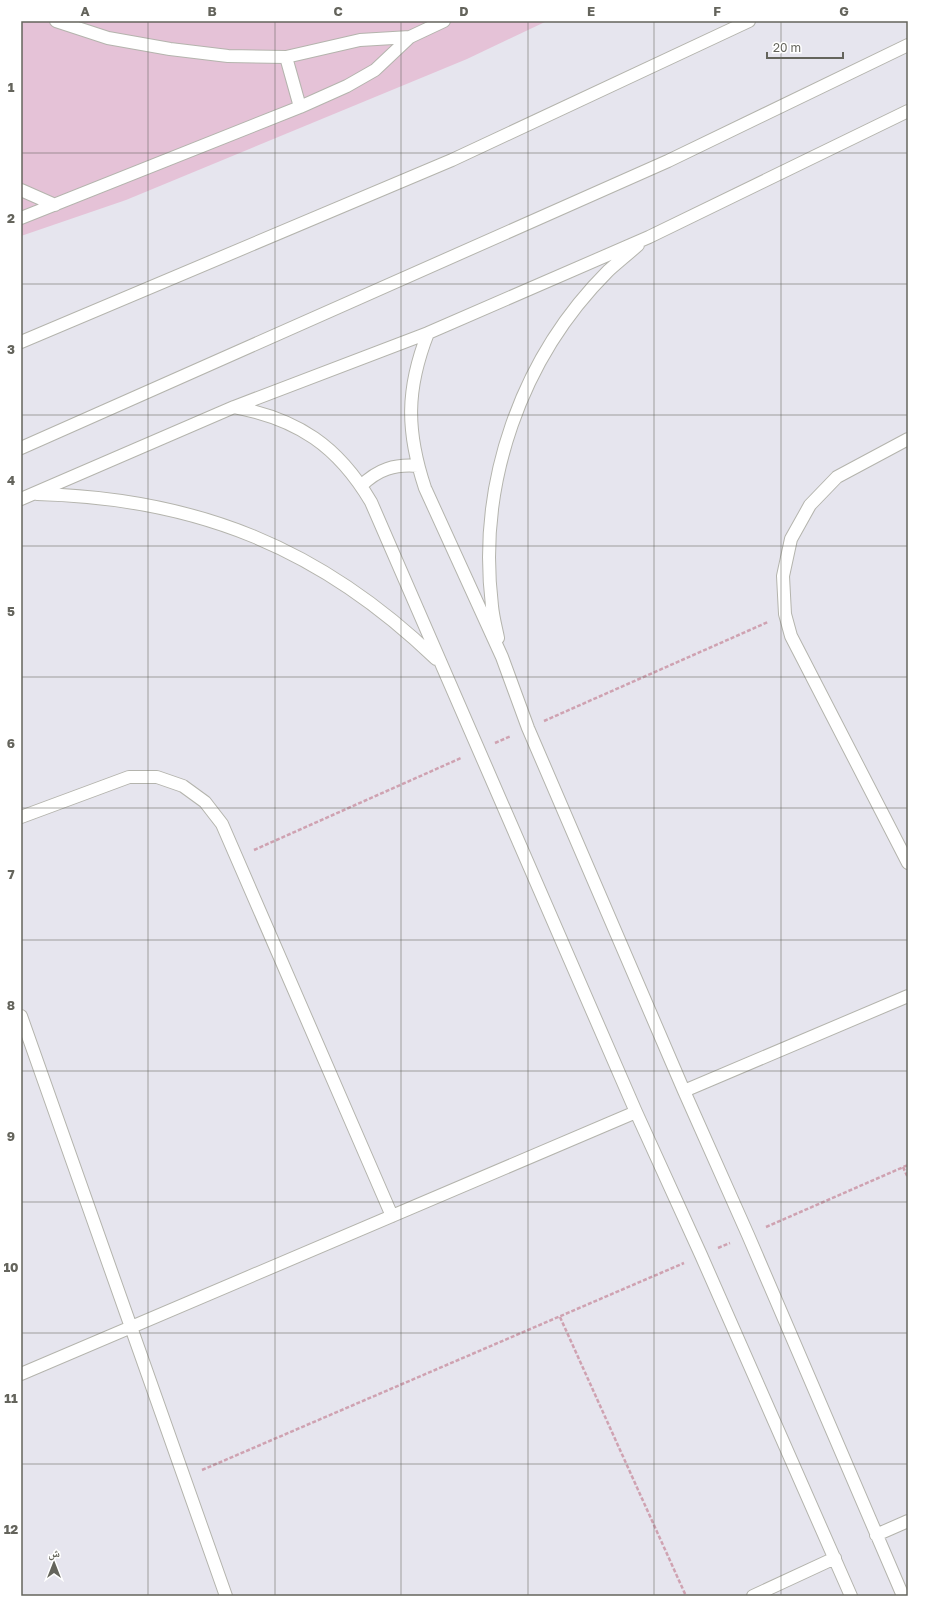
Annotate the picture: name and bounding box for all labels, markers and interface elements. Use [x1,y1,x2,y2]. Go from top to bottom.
text: A [80,3,90,19]
text: B [207,3,217,19]
text: C [333,3,343,19]
text: D [459,3,469,19]
text: E [587,3,595,19]
text: F [713,3,721,19]
text: G [839,3,849,19]
scale bar [767,34,843,60]
text: 20 m [773,40,801,55]
text: 1 [8,79,15,95]
text: 2 [7,210,15,226]
text: 3 [7,341,15,357]
text: 4 [7,472,15,488]
text: 5 [7,603,15,619]
text: 6 [7,735,15,751]
text: 7 [7,866,15,882]
text: 8 [7,997,15,1013]
text: 9 [7,1128,15,1144]
text: 10 [3,1259,19,1275]
text: 11 [4,1390,18,1406]
text: 12 [4,1521,18,1537]
north arrow [34,1543,74,1583]
text: ش [48,1546,60,1561]

